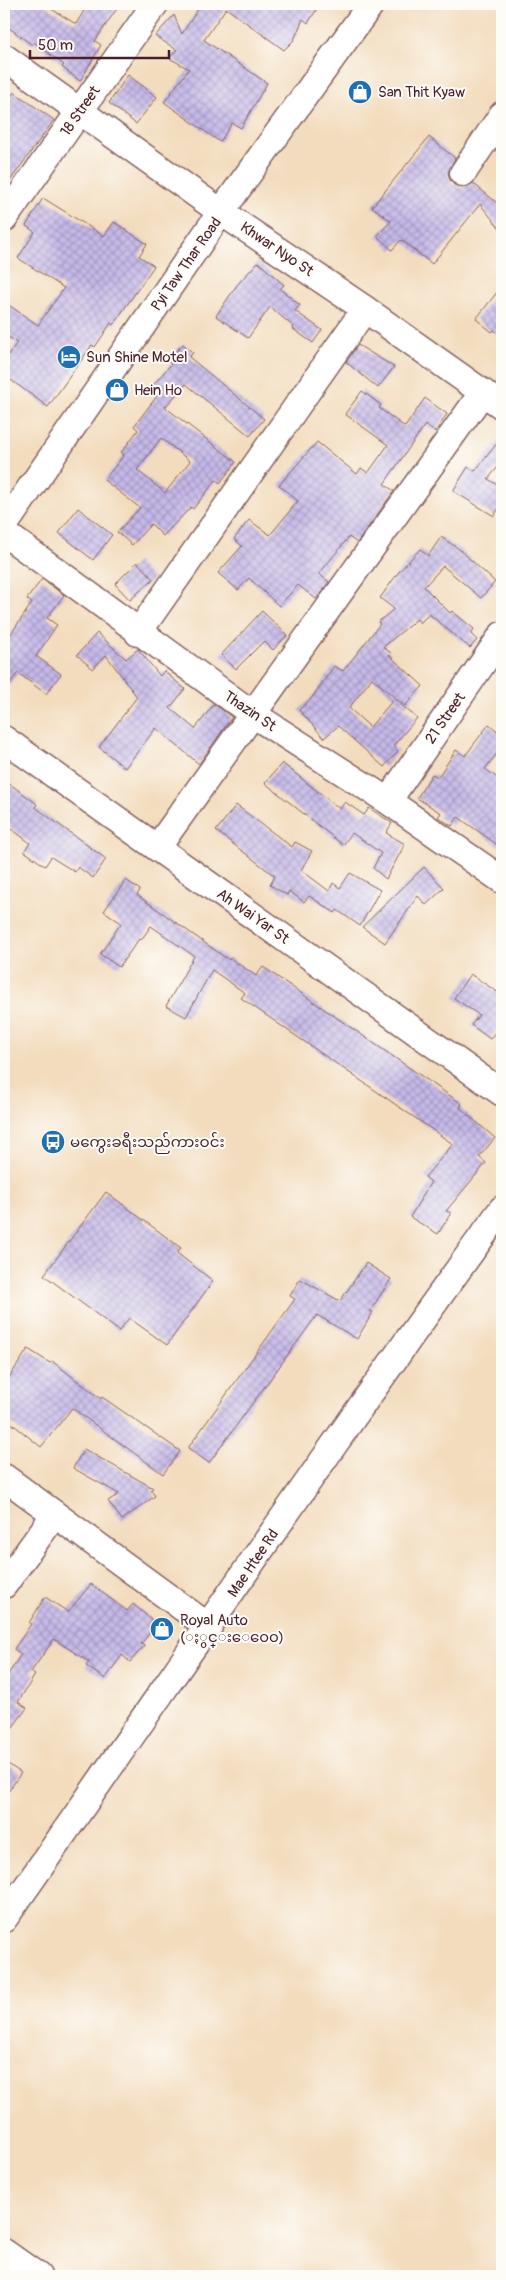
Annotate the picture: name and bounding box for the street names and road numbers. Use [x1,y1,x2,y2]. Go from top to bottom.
street label: 18 Street [56,82,105,140]
street label: Pyi Taw Thar Road [147,214,226,315]
street label: Khwar Nyo St [236,218,318,281]
street label: Thazin St [220,687,280,736]
street label: 21 Street [421,688,470,748]
street label: Ah Wai Yar St [213,884,293,949]
street label: Mae Htee Rd [224,1526,283,1601]

